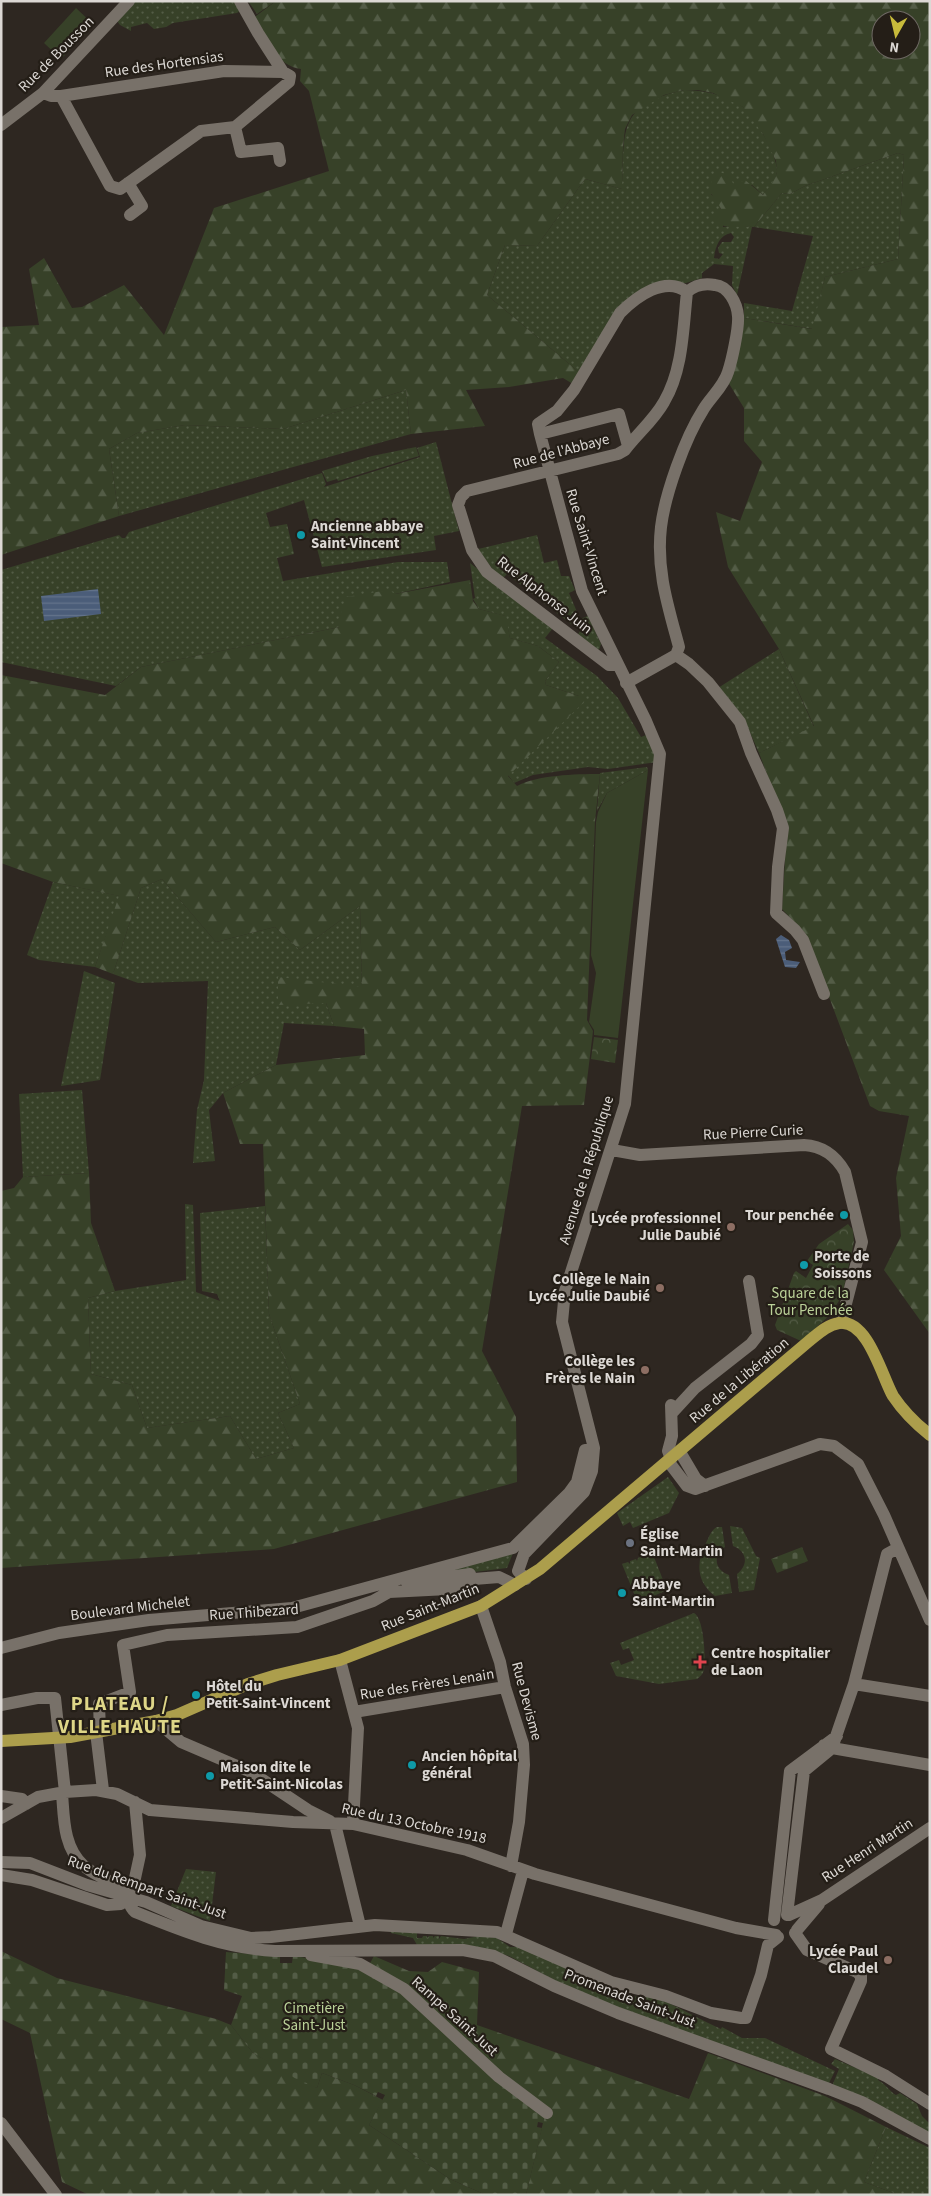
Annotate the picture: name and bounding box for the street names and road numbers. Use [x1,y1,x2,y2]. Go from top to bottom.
street label: Rue de Bousson [14,12,99,97]
street label: Rue des Hortensias [103,46,225,83]
street label: Rue de l'Abbaye [511,429,612,474]
street label: Rue Saint-Vincent [560,486,613,598]
street label: Rue Alphonse Juin [493,551,597,639]
street label: Avenue de la République [554,1093,619,1247]
street label: Rue Pierre Curie [702,1119,804,1146]
street label: Rue de la Libération [685,1332,794,1428]
street label: Rue Saint-Martin [378,1578,483,1637]
street label: Boulevard Michelet [69,1591,191,1626]
street label: Rue Thibezard [209,1599,300,1626]
street label: Rue Devisme [506,1659,547,1743]
street label: Rue des Frères Lenain [358,1664,496,1705]
street label: Rue du 13 Octobre 1918 [339,1798,488,1849]
street label: Rue Henri Martin [817,1813,917,1888]
street label: Rue du Rempart Saint-Just [65,1850,229,1925]
street label: Promenade Saint-Just [561,1964,698,2033]
street label: Rampe Saint-Just [407,1972,503,2061]

